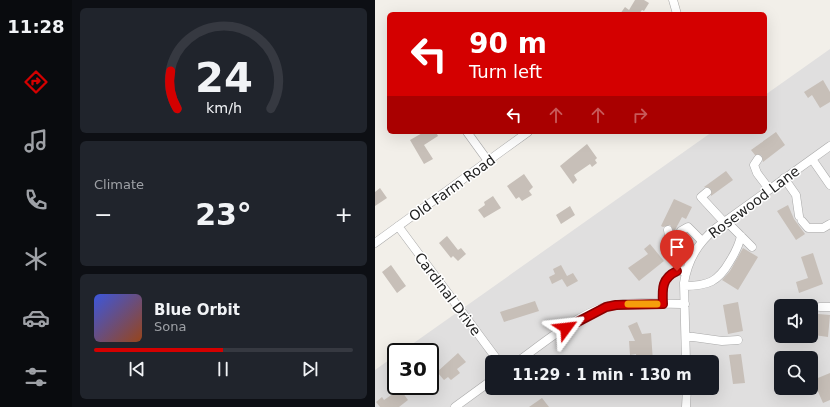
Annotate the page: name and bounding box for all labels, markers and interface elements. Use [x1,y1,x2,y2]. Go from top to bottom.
text: 11:28 [7,16,65,37]
text: 90 m [469,27,547,60]
icon: left [403,28,455,80]
text: 24 [195,52,252,101]
text: Turn left [469,61,542,82]
icon: directions [22,68,50,96]
text: km/h [205,99,242,115]
icon: left [503,104,525,126]
icon: ahead [545,104,567,126]
icon: ahead [587,104,609,126]
icon: right [629,104,651,126]
icon: music [22,127,50,155]
street label: Old Farm Road [406,151,498,225]
street label: Rosewood Lane [706,163,802,241]
text: Climate [94,177,144,192]
icon: phone [22,186,50,214]
text: 23° [195,197,252,232]
text: − [94,202,112,227]
text: + [335,202,353,227]
pin [660,230,694,271]
icon: arrive [666,236,688,258]
icon: climate [22,245,50,273]
street label: Cardinal Drive [412,249,484,339]
map controls [774,299,818,395]
button: sound [774,299,818,343]
text: Blue Orbit [154,301,240,319]
icon: car [22,304,50,332]
position arrow [545,307,587,349]
text: Sona [154,319,186,334]
speed limit sign: 30 [387,343,439,395]
button: search [774,351,818,395]
icon: previous [126,358,148,380]
icon: pause [212,358,234,380]
icon: next [299,358,321,380]
icon: filters [22,363,50,391]
text: 11:29 · 1 min · 130 m [512,366,692,384]

